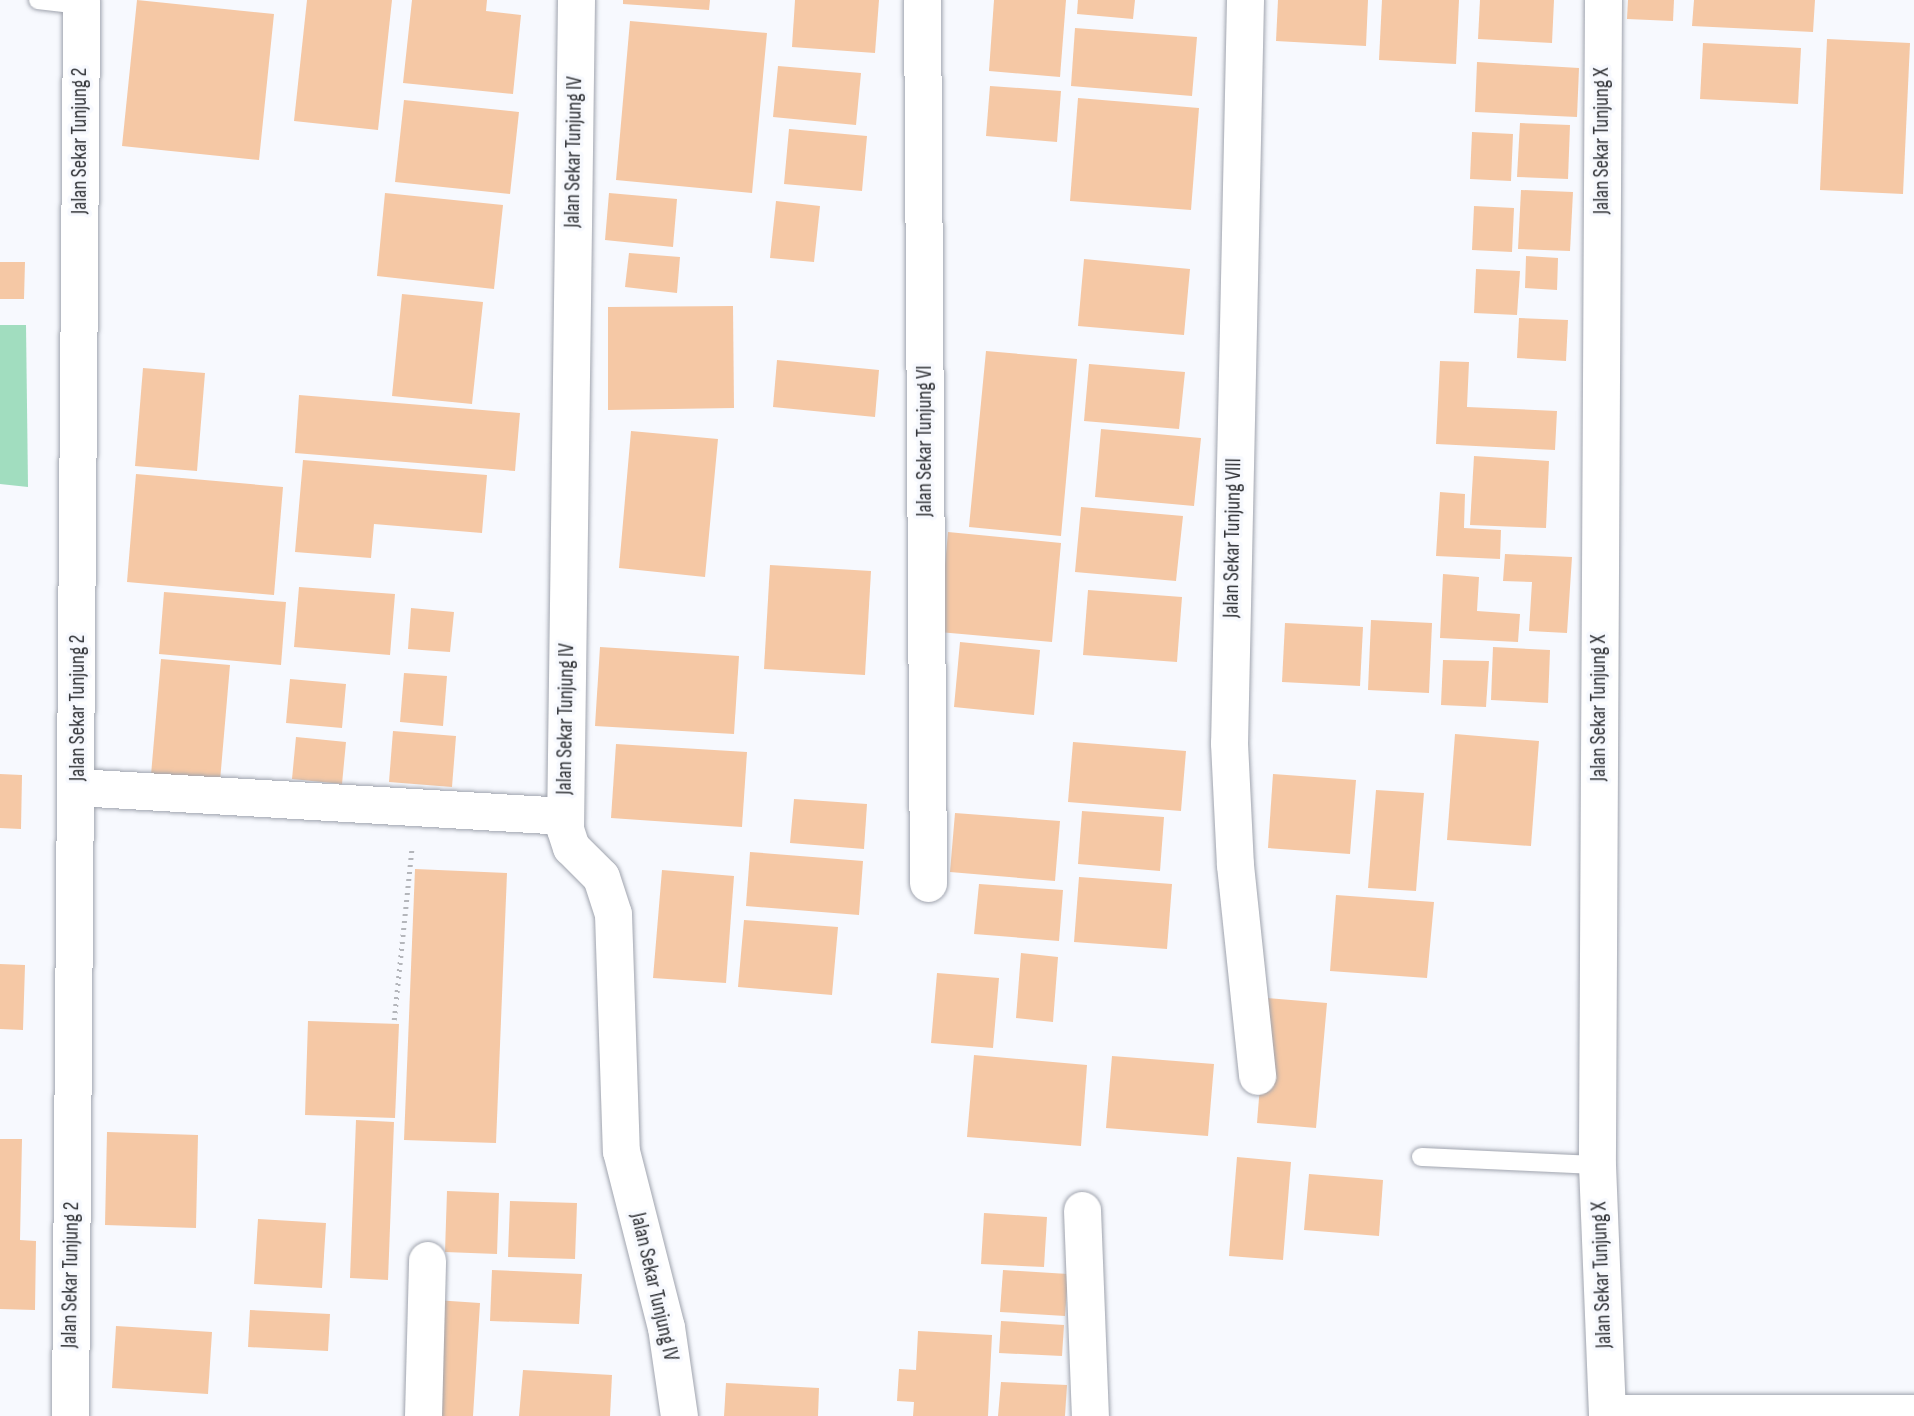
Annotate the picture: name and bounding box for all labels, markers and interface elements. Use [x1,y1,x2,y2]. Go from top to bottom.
street label: Jalan Sekar Tunjung 2 [67,68,93,214]
street label: Jalan Sekar Tunjung X [1589,68,1615,214]
street label: Jalan Sekar Tunjung IV [560,76,588,228]
street label: Jalan Sekar Tunjung VI [912,365,938,517]
street label: Jalan Sekar Tunjung VIII [1219,458,1247,618]
street label: Jalan Sekar Tunjung 2 [65,635,91,781]
street label: Jalan Sekar Tunjung X [1586,635,1612,781]
street label: Jalan Sekar Tunjung IV [552,643,580,795]
street label: Jalan Sekar Tunjung X [1587,1201,1617,1349]
street label: Jalan Sekar Tunjung 2 [57,1202,85,1348]
street label: Jalan Sekar Tunjung IV [625,1210,683,1364]

